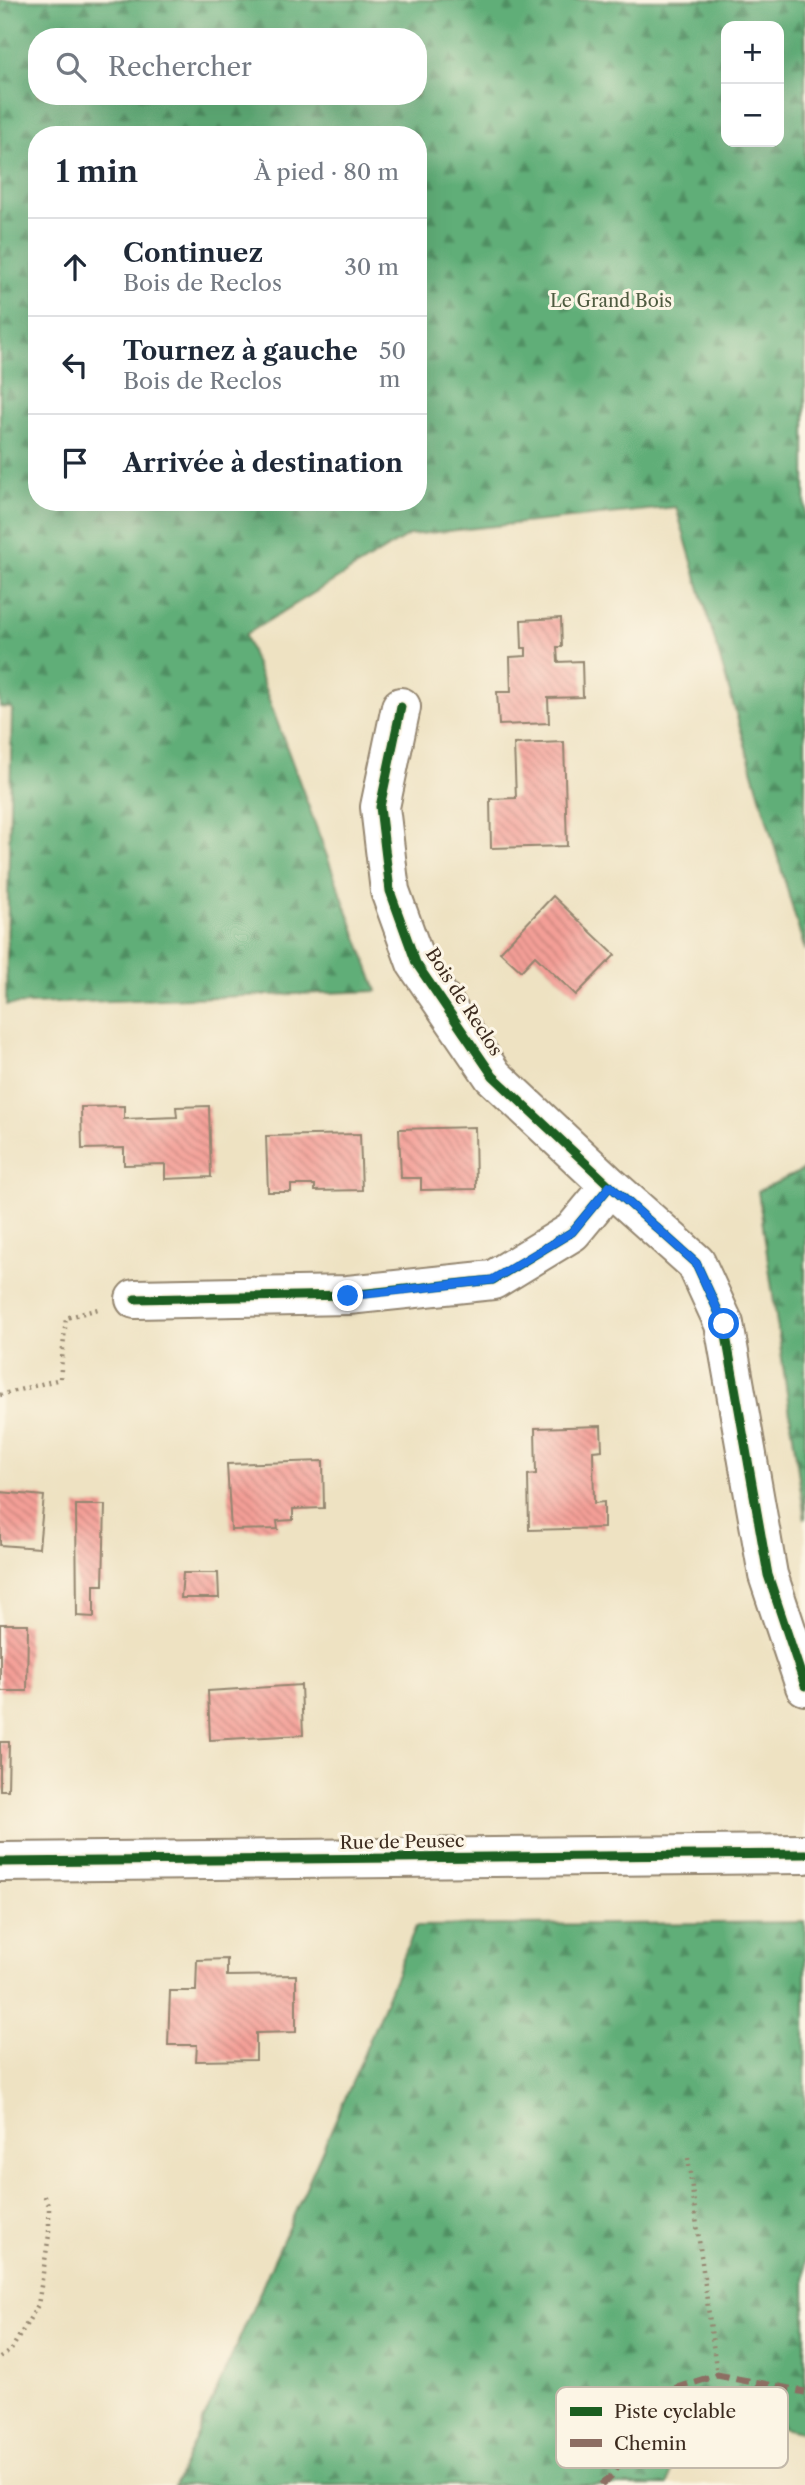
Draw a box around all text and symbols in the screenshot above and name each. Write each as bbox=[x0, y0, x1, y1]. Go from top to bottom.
map controls bbox=[721, 21, 784, 147]
button: + bbox=[721, 21, 784, 84]
search box bbox=[28, 28, 427, 105]
icon: search bbox=[52, 48, 90, 86]
text: Rechercher bbox=[108, 51, 252, 83]
button: − bbox=[721, 84, 784, 147]
text: 1 min bbox=[56, 153, 138, 190]
text: À pied · 80 m bbox=[254, 158, 399, 186]
text: Continuez bbox=[123, 237, 263, 269]
icon: ahead bbox=[56, 248, 94, 286]
text: 30 m bbox=[344, 253, 399, 281]
text: Bois de Reclos bbox=[123, 269, 282, 297]
park label: Le Grand Bois bbox=[550, 290, 672, 312]
text: Tournez à gauche bbox=[123, 335, 358, 367]
text: 50 m bbox=[379, 337, 406, 393]
icon: left bbox=[56, 346, 94, 384]
text: Bois de Reclos bbox=[123, 367, 282, 395]
icon: arrive bbox=[56, 444, 94, 482]
text: Arrivée à destination bbox=[123, 447, 403, 479]
street label: Bois de Reclos bbox=[421, 944, 507, 1060]
route end bbox=[332, 1280, 363, 1311]
route start bbox=[708, 1308, 739, 1339]
street label: Rue de Peusec bbox=[339, 1830, 465, 1854]
legend bbox=[556, 2387, 788, 2468]
text: Piste cyclable bbox=[614, 2400, 736, 2423]
text: Chemin bbox=[614, 2432, 687, 2455]

